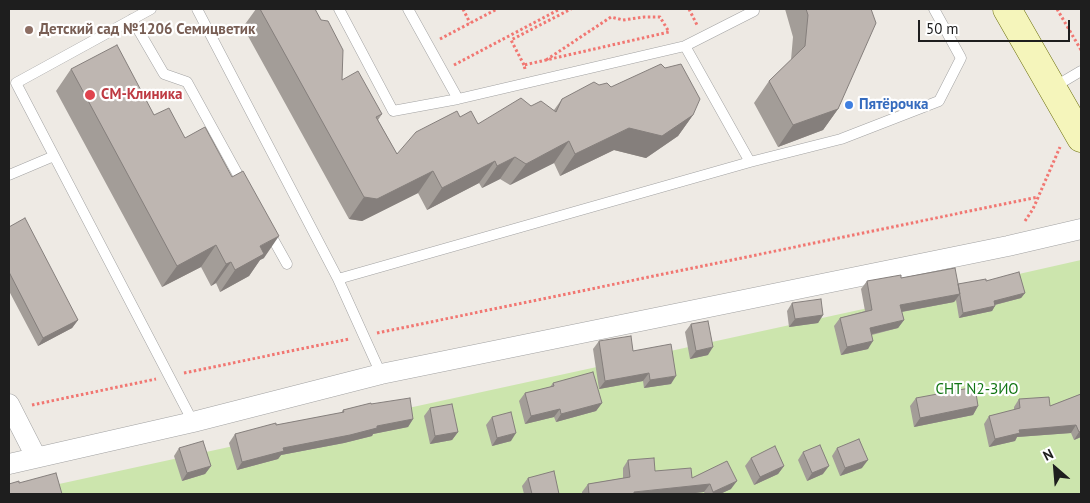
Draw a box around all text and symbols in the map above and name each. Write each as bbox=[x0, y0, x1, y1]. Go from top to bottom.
scale bar bbox=[920, 10, 1072, 42]
text: 50 m bbox=[926, 19, 959, 38]
place label: Детский сад №1206 Семицветик bbox=[39, 21, 255, 39]
marker: Детский сад №1206 Семицветик bbox=[23, 24, 35, 36]
place label: СМ-Клиника bbox=[101, 86, 182, 104]
marker: СМ-Клиника bbox=[83, 88, 97, 102]
place label: Пятёрочка bbox=[859, 96, 928, 114]
marker: Пятёрочка bbox=[843, 99, 855, 111]
park label: СНТ N2-ЗИО bbox=[935, 381, 1019, 399]
north arrow bbox=[1030, 443, 1080, 493]
text: N bbox=[1040, 445, 1056, 465]

